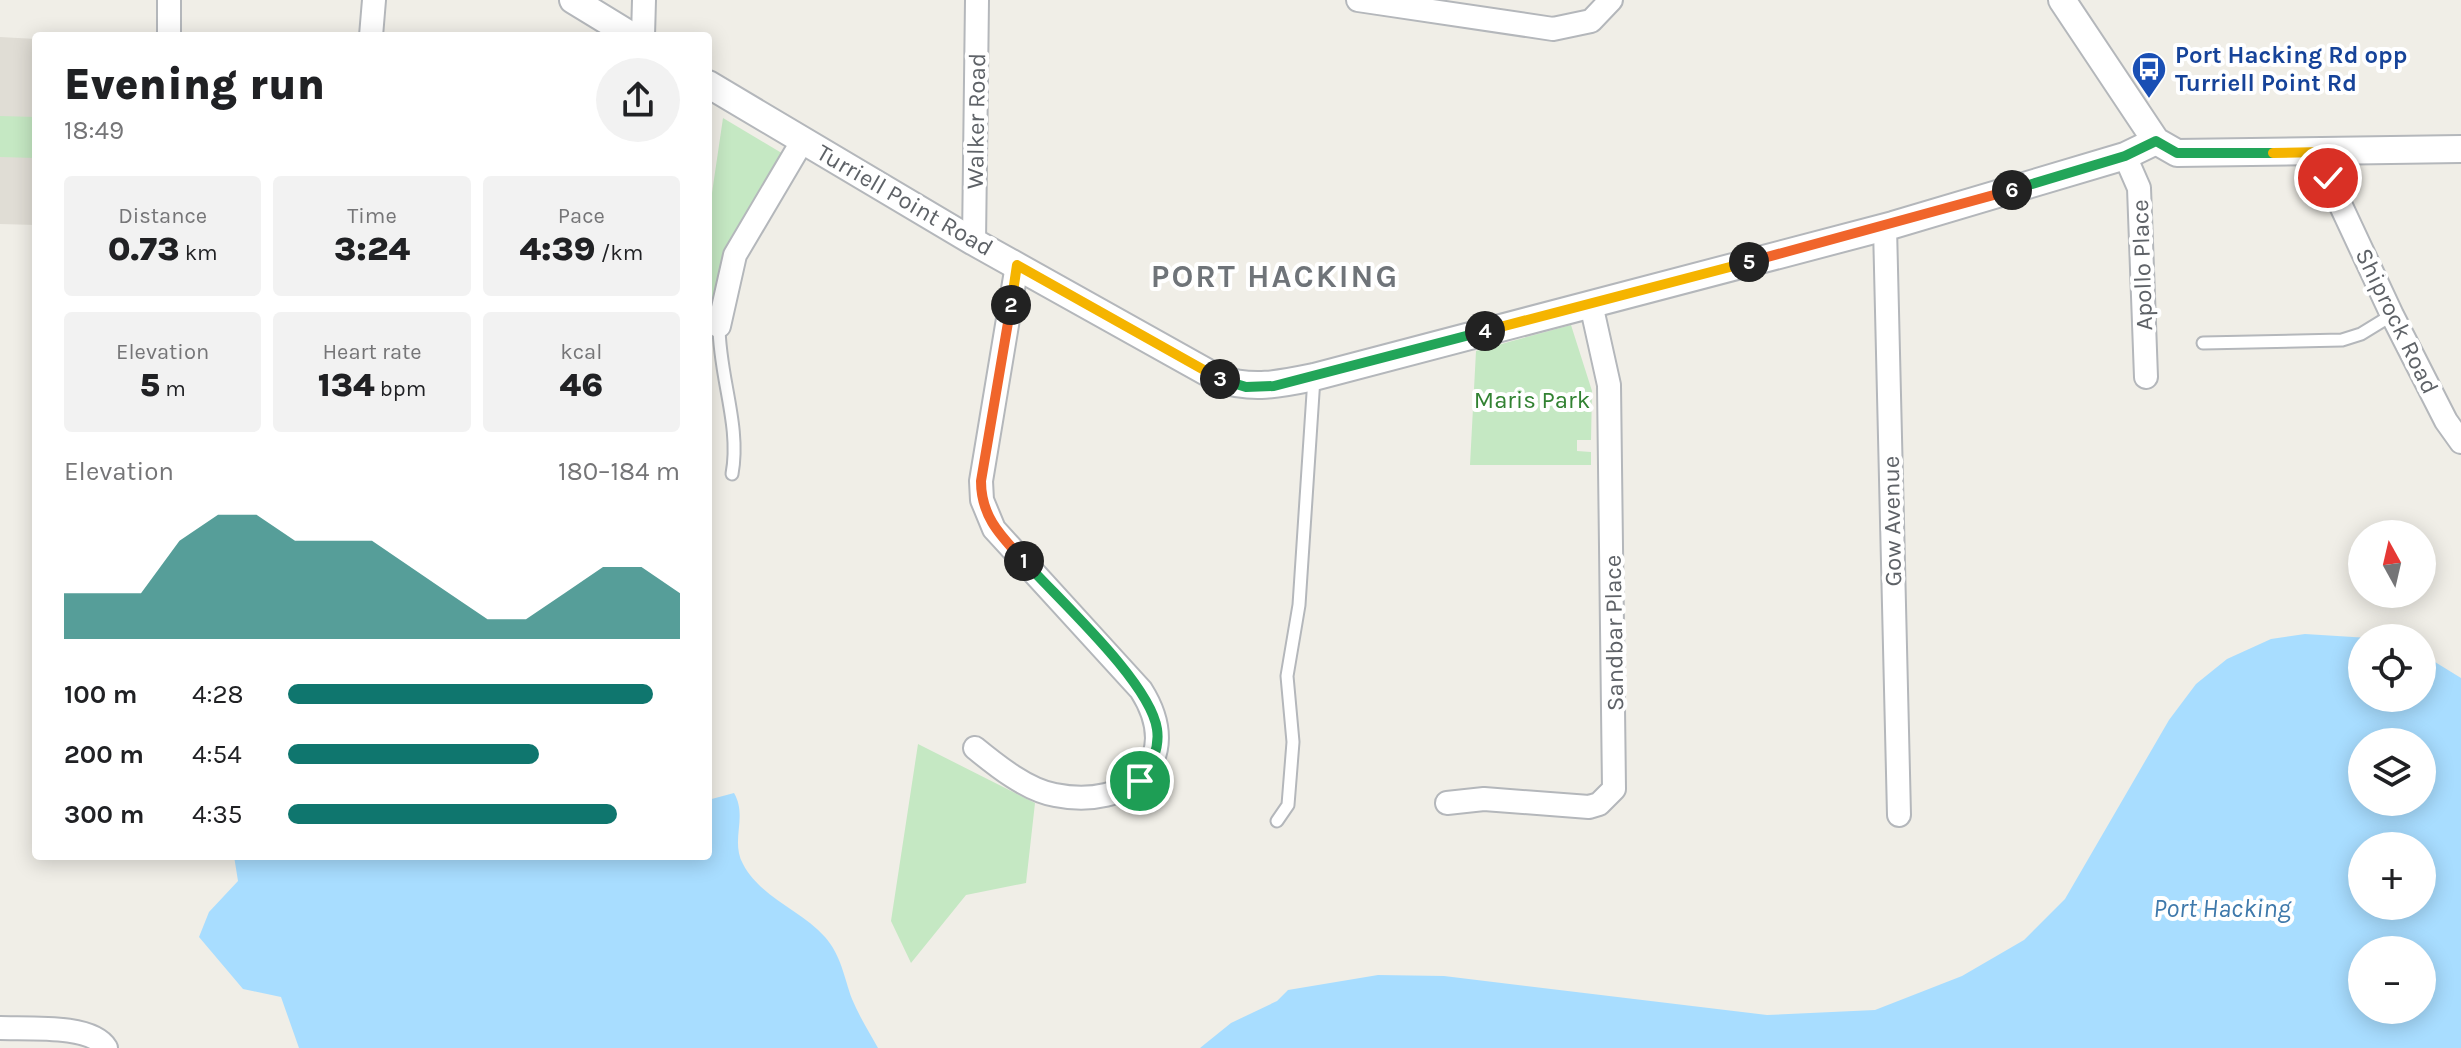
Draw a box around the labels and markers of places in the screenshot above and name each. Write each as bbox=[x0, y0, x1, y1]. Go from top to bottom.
place label: Port Hacking Rd opp Turriell Point Rd bbox=[2175, 41, 2407, 97]
bus stop icon: Port Hacking Rd opp Turriell Point Rd bbox=[2130, 50, 2168, 100]
pin bbox=[2294, 144, 2362, 212]
pin: 6 bbox=[1992, 170, 2032, 210]
pin: 5 bbox=[1729, 242, 1769, 282]
pin: 2 bbox=[991, 285, 1031, 325]
pin: 4 bbox=[1465, 311, 1505, 351]
pin: 3 bbox=[1200, 359, 1240, 399]
pin: 1 bbox=[1004, 541, 1044, 581]
pin bbox=[1106, 747, 1174, 815]

